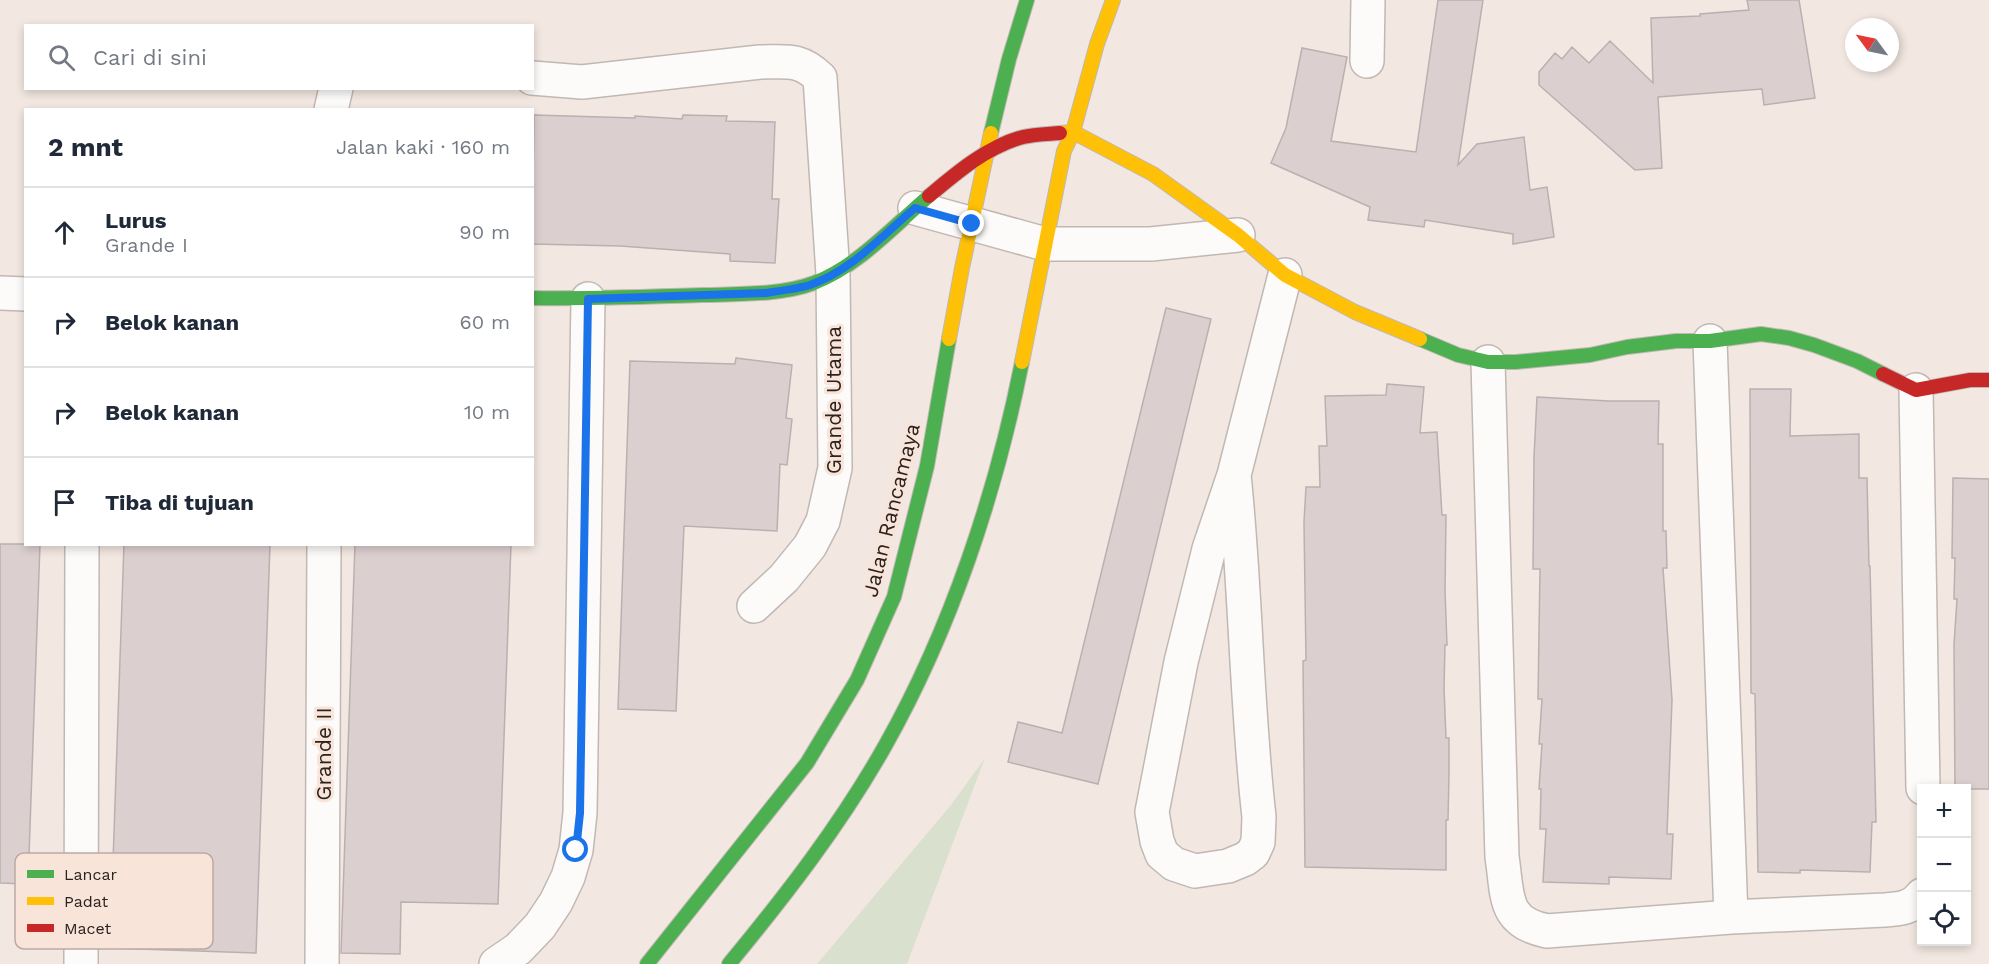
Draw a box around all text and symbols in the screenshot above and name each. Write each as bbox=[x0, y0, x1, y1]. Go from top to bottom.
north arrow bbox=[1845, 18, 1899, 72]
search box bbox=[24, 24, 534, 90]
icon: search bbox=[45, 41, 78, 74]
text: Cari di sini bbox=[93, 45, 207, 70]
text: 2 mnt bbox=[48, 132, 123, 162]
text: Jalan kaki · 160 m bbox=[336, 135, 510, 159]
text: Lurus bbox=[105, 208, 167, 233]
route end bbox=[958, 210, 984, 236]
icon: ahead bbox=[48, 216, 81, 249]
text: 90 m bbox=[459, 220, 510, 244]
text: Grande I bbox=[105, 233, 188, 257]
icon: right bbox=[48, 306, 81, 339]
text: Belok kanan bbox=[105, 310, 239, 335]
text: 60 m bbox=[460, 310, 510, 334]
street label: Grande Utama bbox=[821, 326, 846, 474]
icon: right bbox=[48, 396, 81, 429]
text: Belok kanan bbox=[105, 400, 239, 425]
text: 10 m bbox=[464, 400, 510, 424]
street label: Jalan Rancamaya bbox=[857, 420, 925, 599]
icon: arrive bbox=[48, 486, 81, 519]
text: Tiba di tujuan bbox=[105, 490, 254, 515]
street label: Grande II bbox=[311, 707, 336, 801]
map controls bbox=[1917, 784, 1971, 946]
button: + bbox=[1917, 784, 1971, 838]
route start bbox=[562, 836, 588, 862]
button: − bbox=[1917, 838, 1971, 892]
legend bbox=[15, 853, 213, 949]
text: Lancar bbox=[64, 865, 118, 884]
text: Padat bbox=[64, 892, 109, 911]
button: locate bbox=[1917, 892, 1971, 946]
text: Macet bbox=[64, 919, 112, 938]

